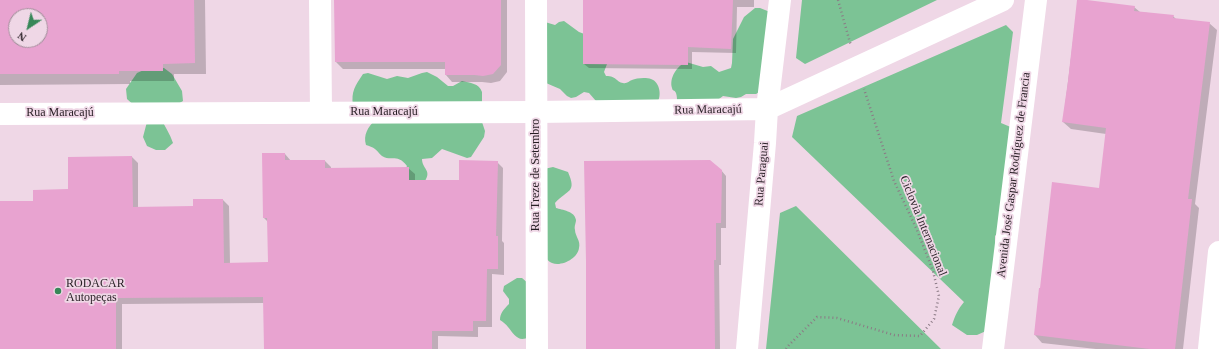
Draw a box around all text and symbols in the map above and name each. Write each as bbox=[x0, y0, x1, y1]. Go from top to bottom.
north arrow bbox=[8, 8, 48, 48]
text: N bbox=[15, 30, 28, 44]
street label: Avenida José Gaspar Rodríguez de Francia bbox=[994, 72, 1034, 278]
street label: Rua Maracajú bbox=[674, 102, 742, 118]
street label: Rua Maracajú bbox=[350, 105, 418, 119]
street label: Rua Maracajú bbox=[26, 106, 94, 120]
street label: Rua Treze de Setembro bbox=[529, 119, 543, 231]
street label: Rua Paraguai bbox=[752, 141, 772, 207]
street label: Ciclovia Internacional bbox=[896, 174, 950, 278]
place label: RODACAR Autopeças bbox=[66, 277, 125, 305]
marker: RODACAR Autopeças bbox=[53, 286, 63, 296]

